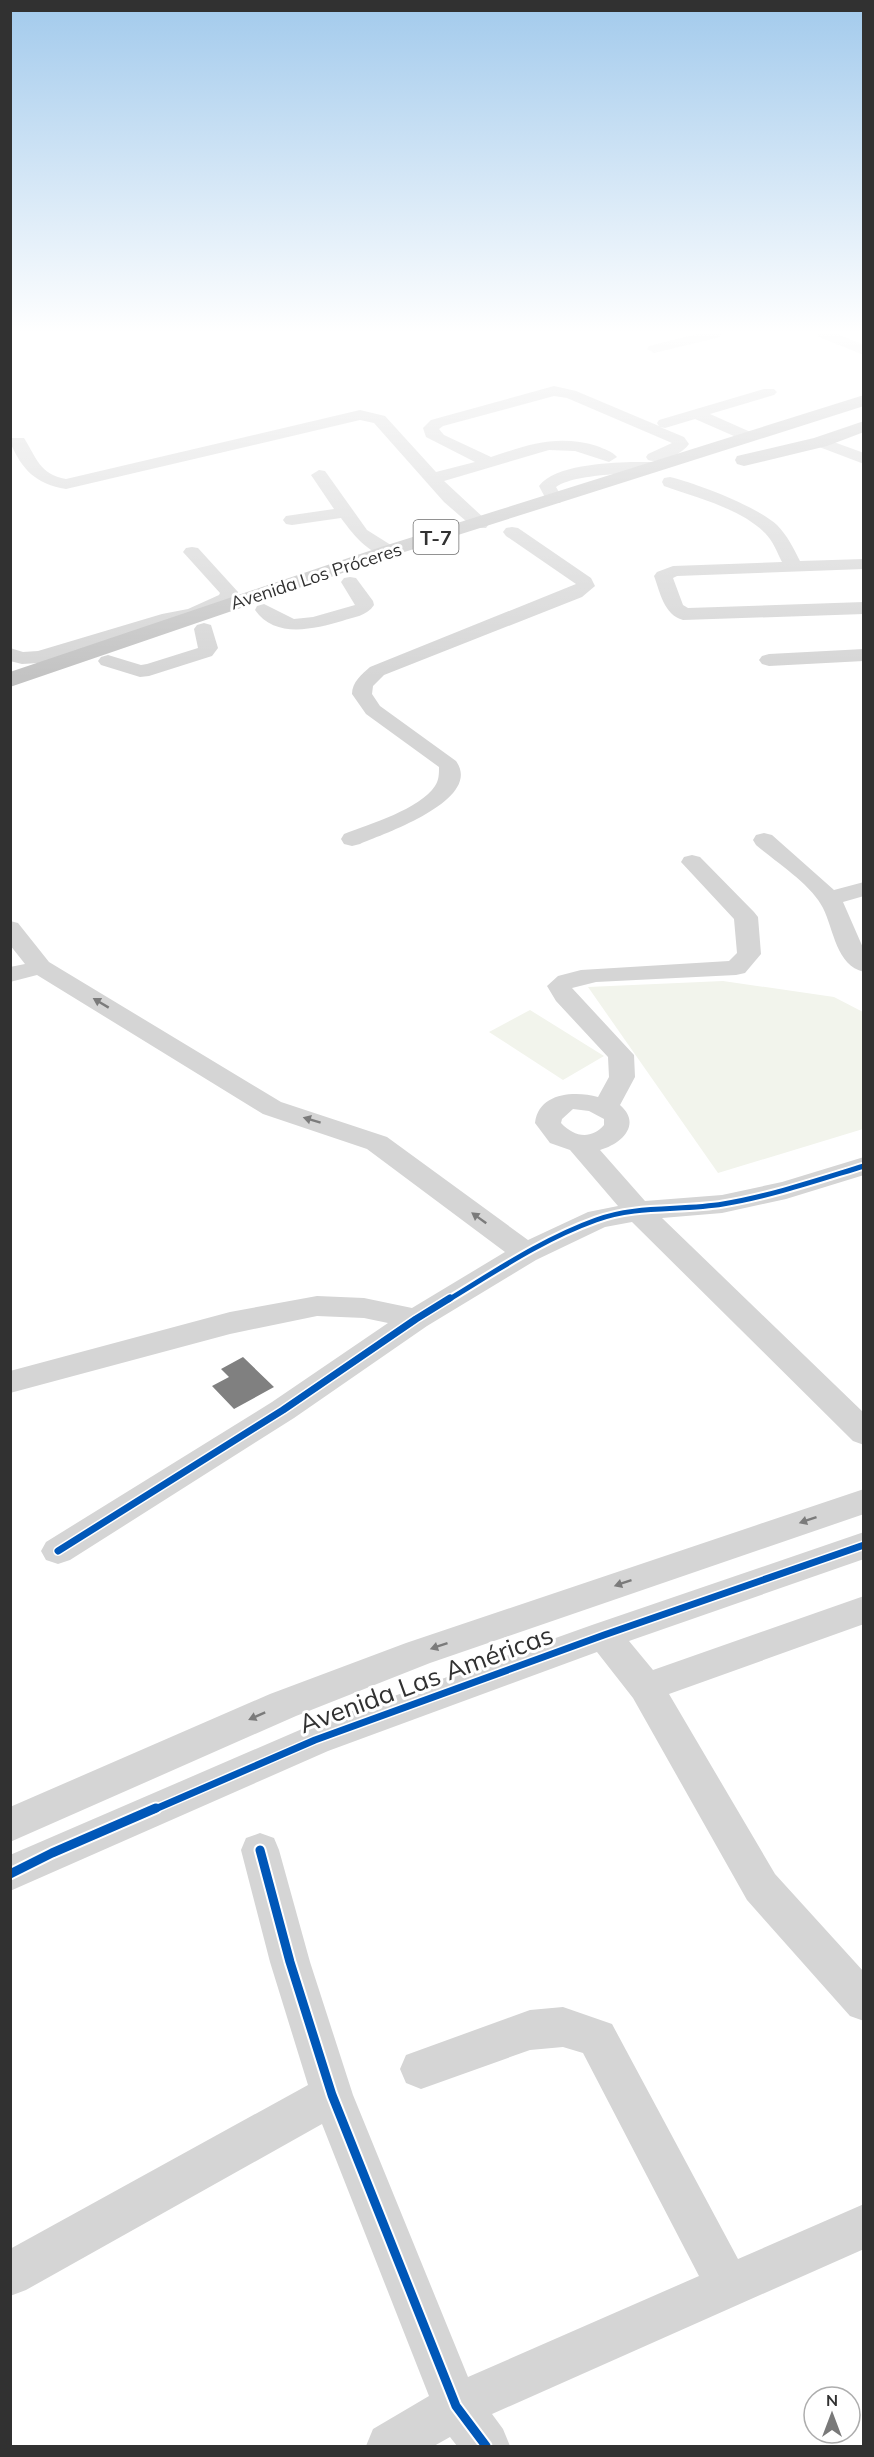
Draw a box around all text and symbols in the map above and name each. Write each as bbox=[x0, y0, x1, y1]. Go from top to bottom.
road number: T-7 bbox=[414, 520, 458, 554]
street label: Avenida Los Próceres bbox=[228, 537, 405, 615]
one-way arrow bbox=[93, 998, 109, 1009]
one-way arrow bbox=[303, 1115, 321, 1124]
one-way arrow bbox=[471, 1212, 487, 1224]
one-way arrow bbox=[799, 1516, 817, 1526]
one-way arrow bbox=[614, 1578, 632, 1588]
street label: Avenida Las Américas bbox=[294, 1618, 558, 1740]
one-way arrow bbox=[430, 1641, 448, 1651]
one-way arrow bbox=[248, 1711, 266, 1721]
north arrow bbox=[802, 2385, 862, 2445]
text: N bbox=[826, 2390, 838, 2410]

